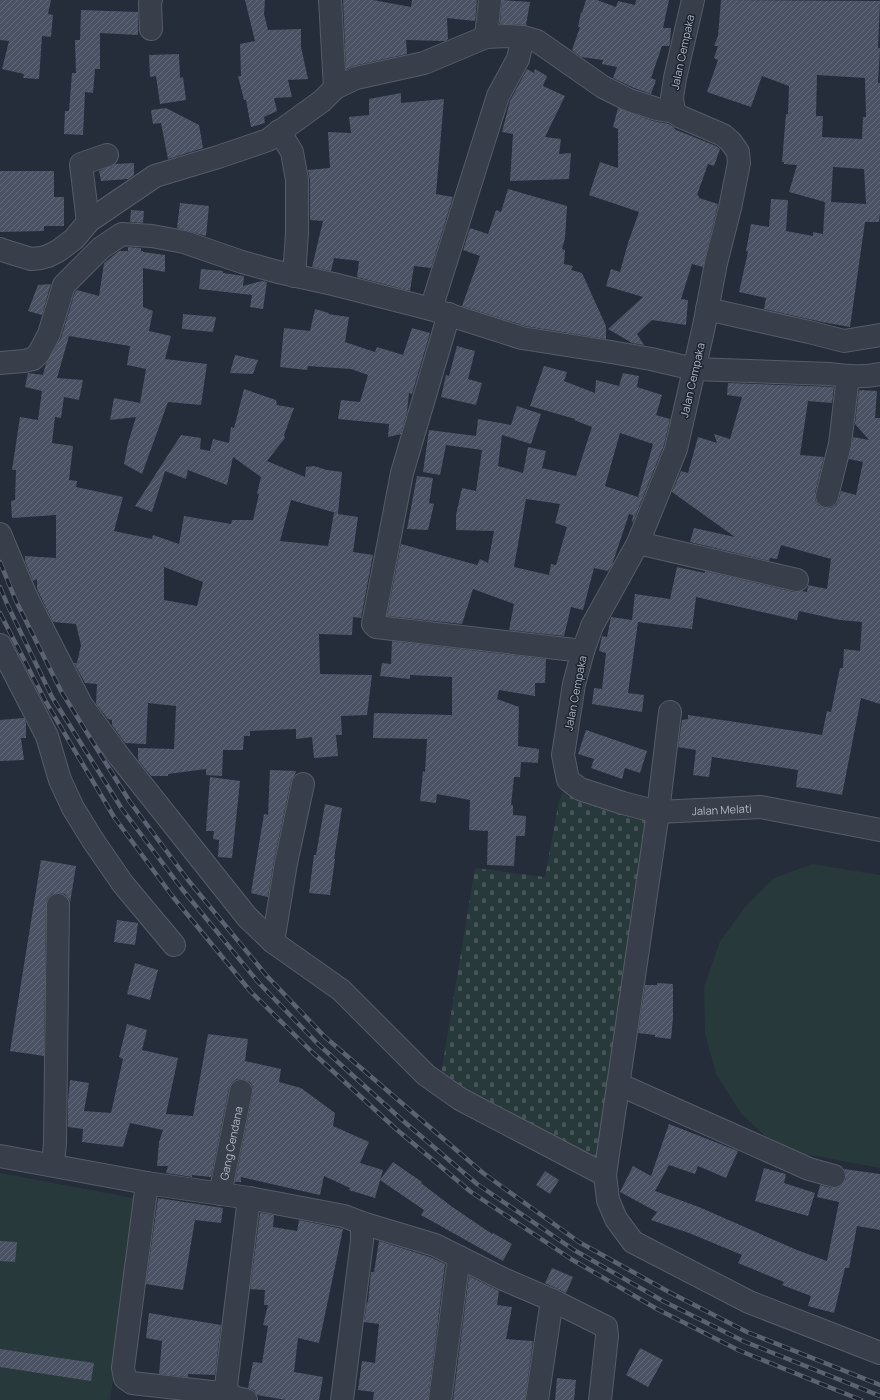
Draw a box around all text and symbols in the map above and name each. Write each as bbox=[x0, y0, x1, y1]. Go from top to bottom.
street label: Jalan Cempaka bbox=[667, 13, 697, 91]
street label: Jalan Cempaka bbox=[676, 341, 708, 419]
street label: Jalan Cempaka bbox=[560, 654, 590, 732]
street label: Jalan Melati bbox=[691, 800, 752, 818]
street label: Gang Cendana bbox=[216, 1105, 245, 1181]

